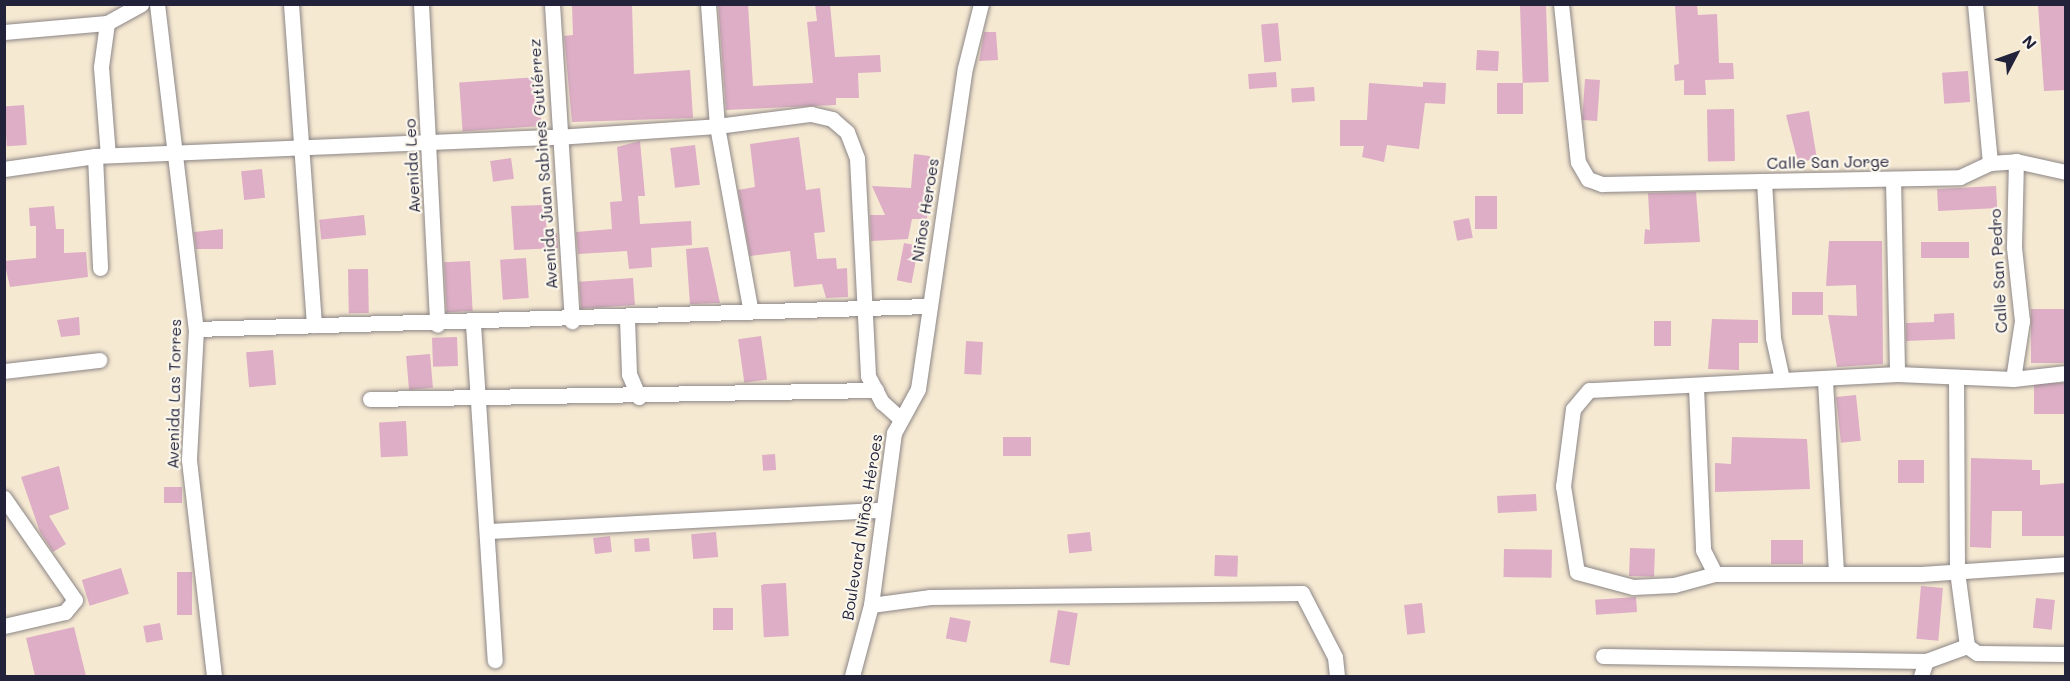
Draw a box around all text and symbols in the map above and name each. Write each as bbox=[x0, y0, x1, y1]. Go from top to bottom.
north arrow bbox=[1986, 24, 2046, 84]
text: N bbox=[2018, 30, 2042, 53]
street label: Avenida Juan Sabines Gutiérrez bbox=[525, 38, 561, 290]
street label: Avenida Leo bbox=[400, 118, 424, 214]
street label: Calle San Jorge bbox=[1766, 151, 1890, 173]
street label: Niños Heroes bbox=[907, 157, 943, 263]
street label: Calle San Pedro bbox=[1985, 208, 2011, 334]
street label: Avenida Las Torres bbox=[163, 319, 185, 469]
street label: Boulevard Niños Héroes bbox=[838, 433, 886, 621]

